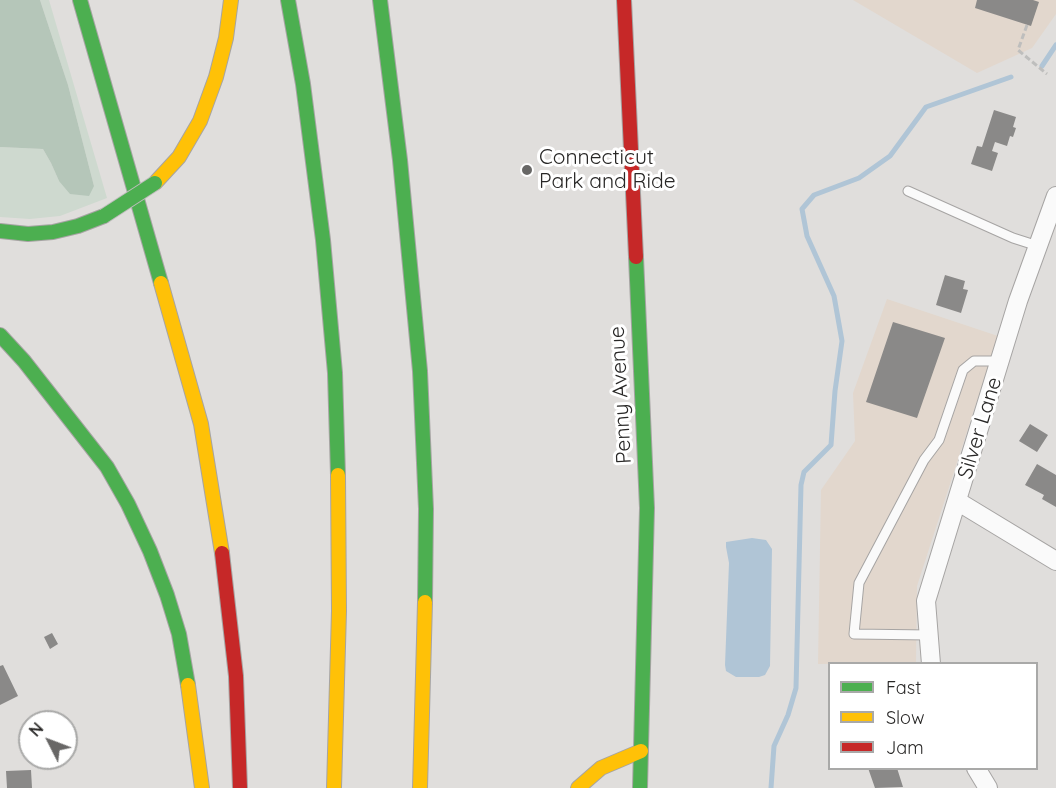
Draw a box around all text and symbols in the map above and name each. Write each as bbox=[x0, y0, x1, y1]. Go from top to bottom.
place label: Connecticut Park and Ride bbox=[539, 145, 676, 195]
marker: Connecticut Park and Ride bbox=[520, 163, 534, 177]
street label: Penny Avenue bbox=[605, 326, 637, 464]
street label: Silver Lane bbox=[953, 374, 1007, 482]
legend bbox=[828, 662, 1038, 770]
text: Fast bbox=[886, 676, 921, 699]
text: Slow bbox=[886, 706, 924, 729]
north arrow bbox=[18, 710, 78, 770]
text: N bbox=[25, 718, 47, 740]
text: Jam bbox=[886, 736, 924, 759]

